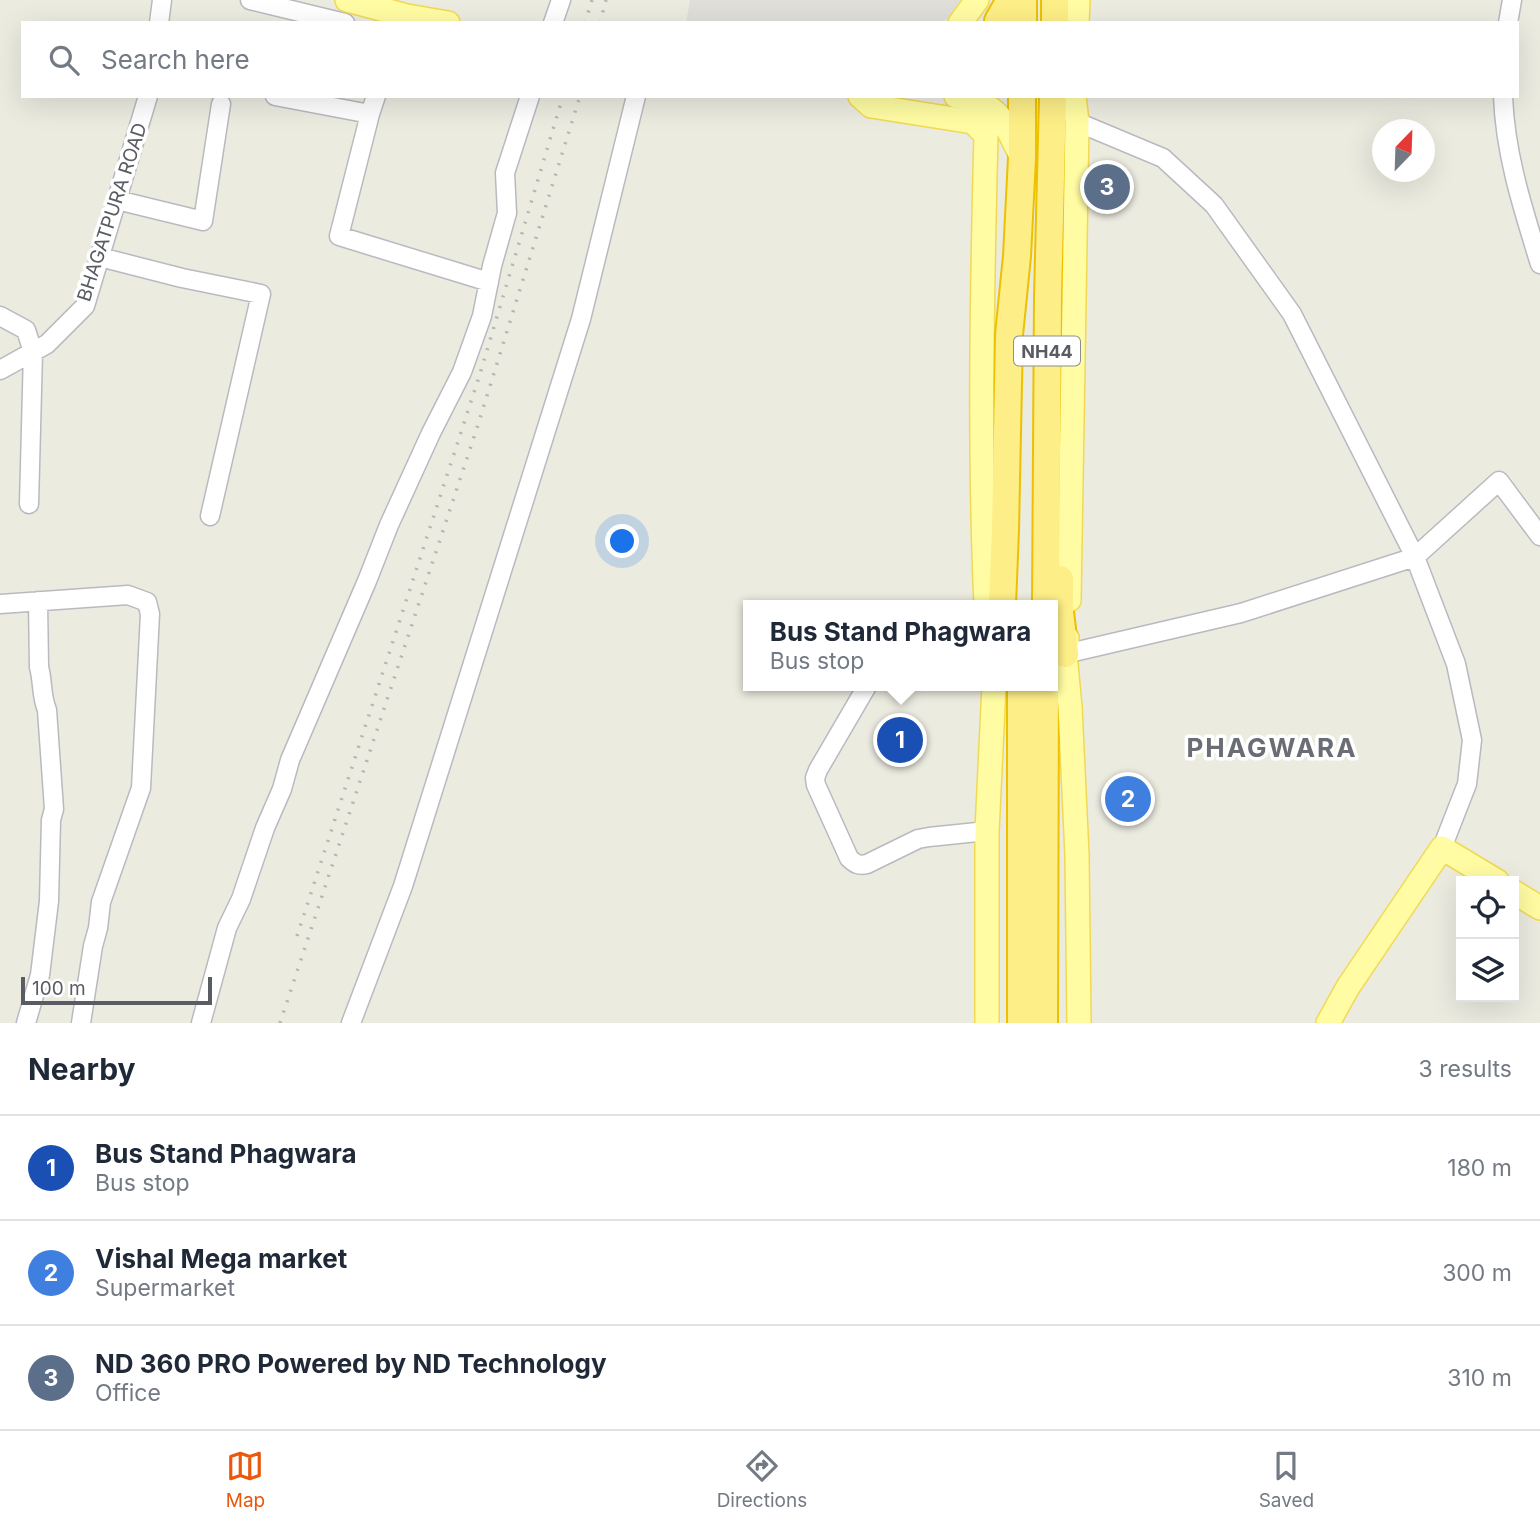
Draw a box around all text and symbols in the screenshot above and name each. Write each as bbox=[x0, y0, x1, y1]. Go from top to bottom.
search box bbox=[21, 21, 1519, 98]
icon: search bbox=[45, 41, 83, 79]
text: Search here bbox=[101, 44, 250, 75]
north arrow bbox=[1372, 119, 1435, 182]
street label: BHAGATPURA ROAD bbox=[72, 120, 152, 304]
pin: 3 bbox=[1084, 161, 1130, 213]
road number: NH44 bbox=[1014, 337, 1080, 366]
your location bbox=[605, 524, 639, 558]
popup bbox=[743, 600, 1058, 691]
text: Bus Stand Phagwara bbox=[770, 616, 1031, 647]
text: Bus stop bbox=[770, 647, 864, 675]
pin: 1 bbox=[877, 714, 923, 766]
district label: PHAGWARA bbox=[1186, 732, 1358, 763]
pin: 2 bbox=[1105, 773, 1151, 825]
map controls bbox=[1456, 876, 1519, 1002]
button: locate bbox=[1456, 876, 1519, 939]
button: layers bbox=[1456, 939, 1519, 1002]
scale bar bbox=[21, 974, 212, 1006]
text: 100 m bbox=[32, 977, 86, 1000]
text: Nearby bbox=[28, 1051, 136, 1087]
text: 3 results bbox=[1419, 1055, 1512, 1083]
text: Bus Stand Phagwara bbox=[95, 1138, 357, 1169]
text: 1 bbox=[46, 1154, 56, 1182]
text: 180 m bbox=[1447, 1154, 1512, 1182]
text: Bus stop bbox=[95, 1169, 190, 1197]
text: Vishal Mega market bbox=[95, 1243, 347, 1274]
text: 2 bbox=[44, 1259, 58, 1287]
text: 300 m bbox=[1442, 1259, 1512, 1287]
text: Supermarket bbox=[95, 1274, 235, 1302]
text: ND 360 PRO Powered by ND Technology bbox=[95, 1348, 607, 1379]
text: 3 bbox=[44, 1364, 58, 1392]
text: 310 m bbox=[1447, 1364, 1512, 1392]
text: Office bbox=[95, 1379, 161, 1407]
tab: Map bbox=[226, 1447, 265, 1512]
tab: Directions bbox=[717, 1447, 807, 1512]
tab: Saved bbox=[1259, 1447, 1314, 1512]

